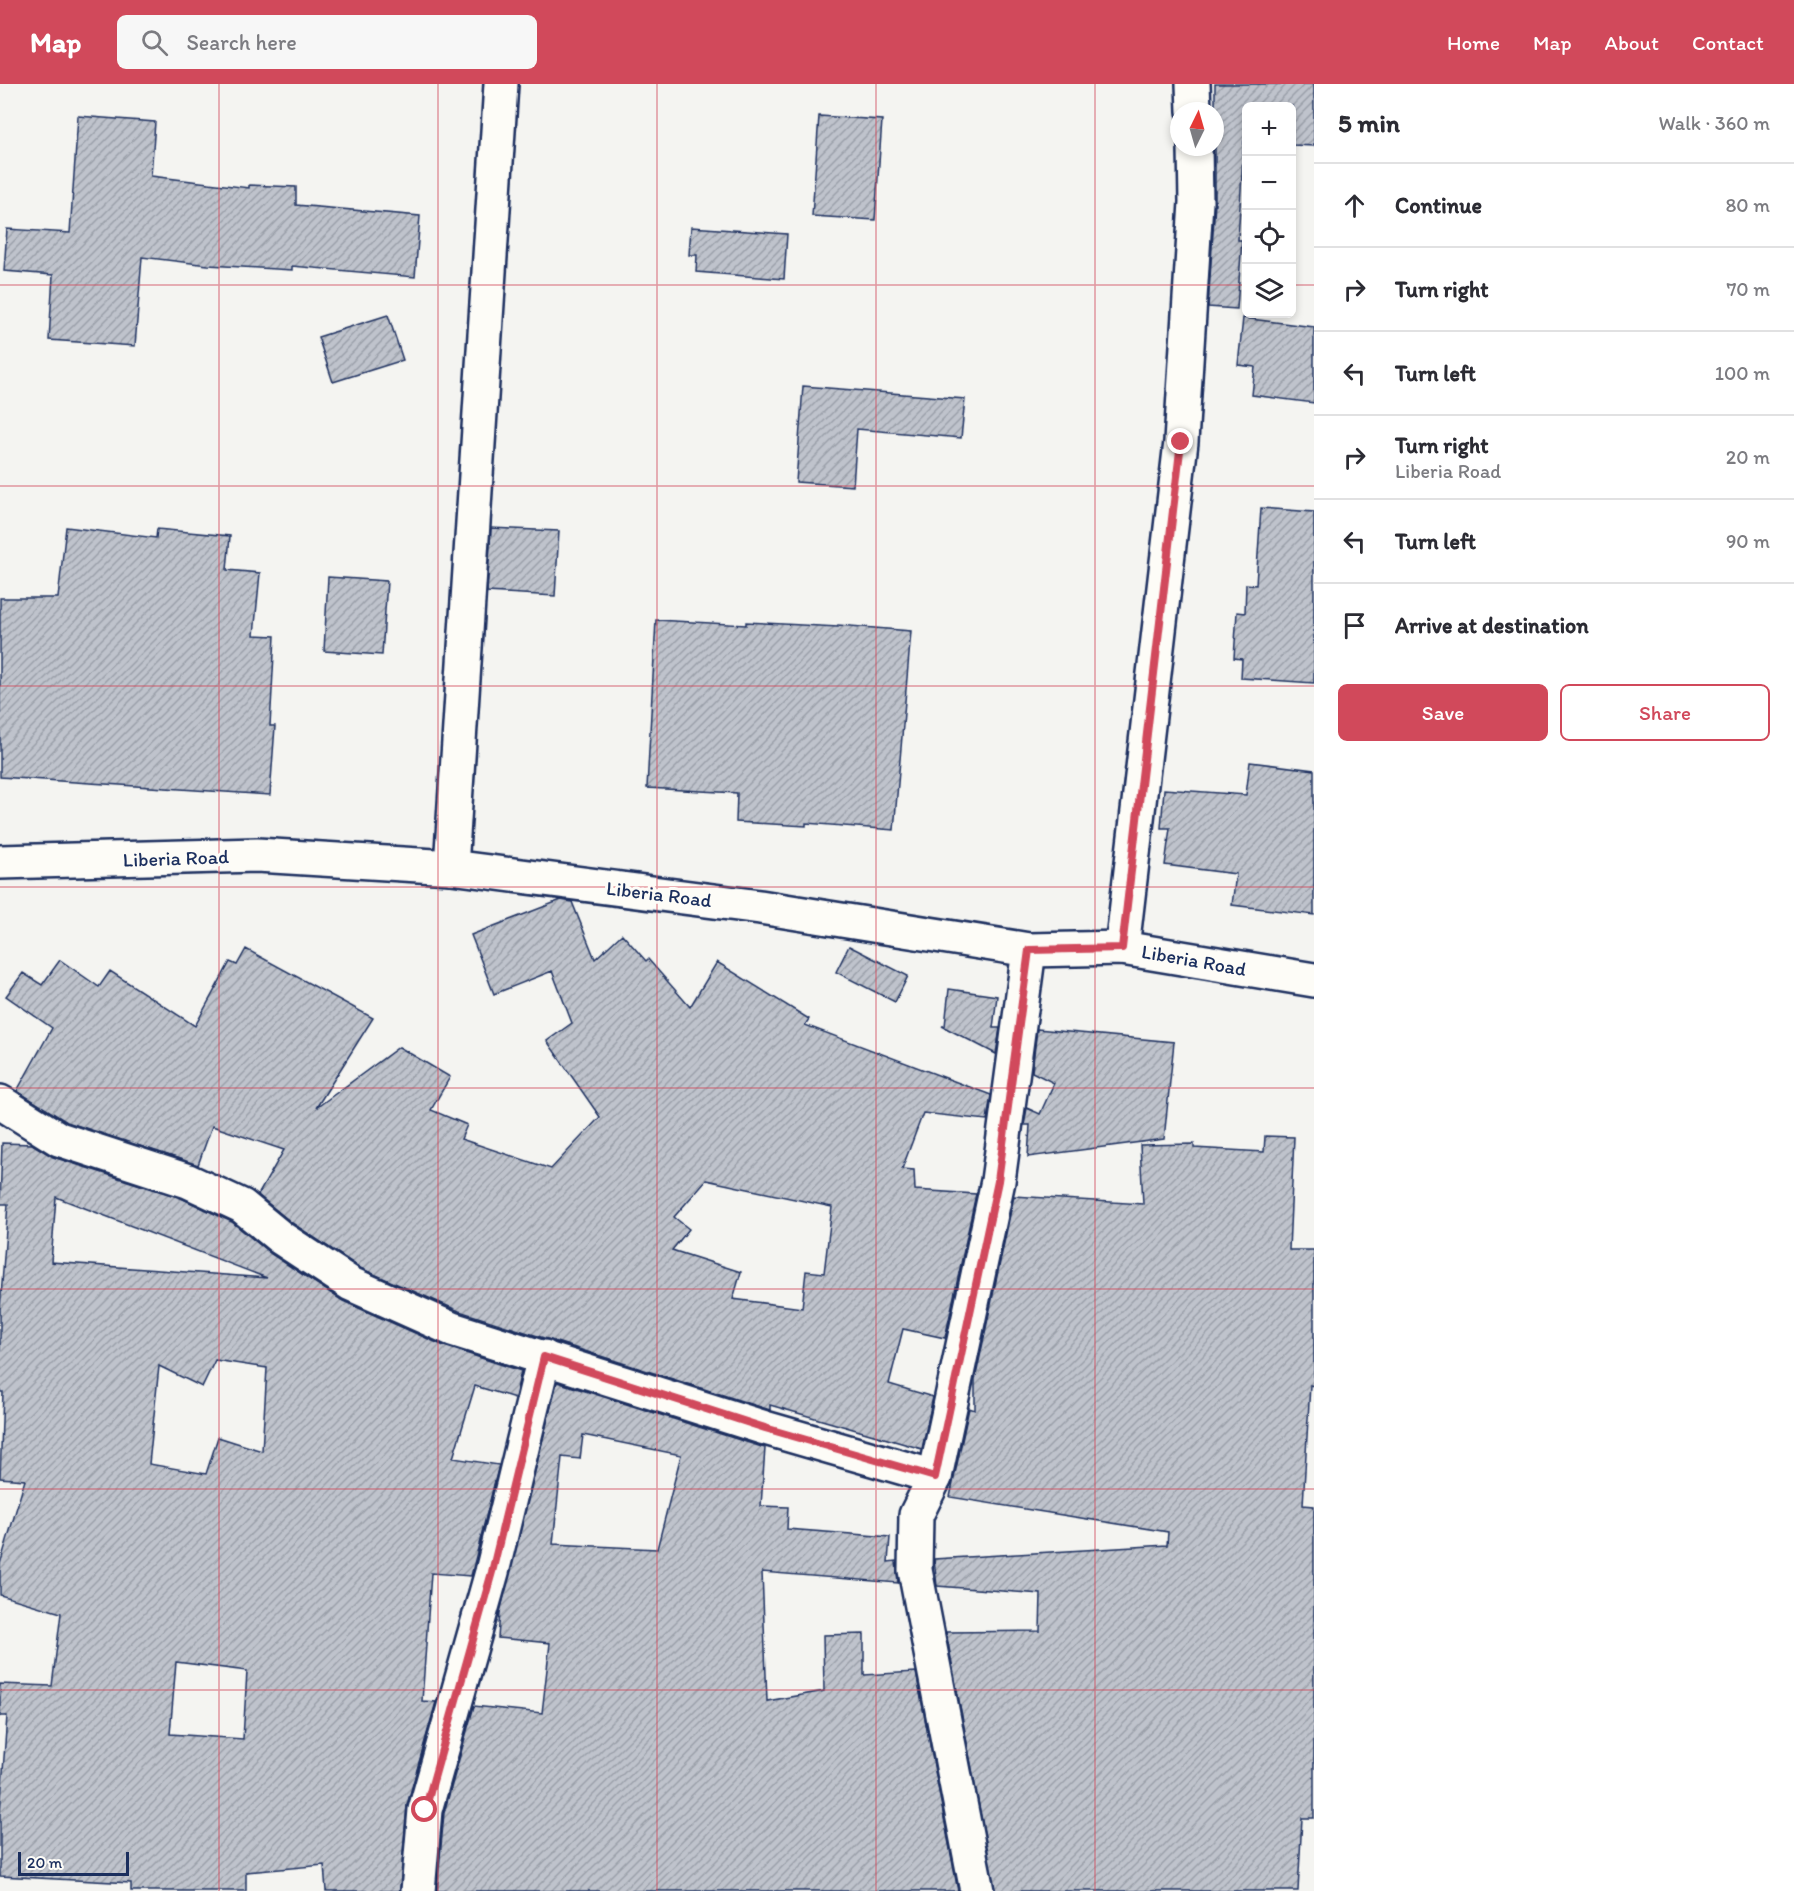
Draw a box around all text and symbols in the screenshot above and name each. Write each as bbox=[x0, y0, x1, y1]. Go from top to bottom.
search box bbox=[117, 15, 537, 69]
text: Map bbox=[30, 25, 81, 59]
icon: search bbox=[138, 26, 171, 59]
text: Search here bbox=[186, 29, 297, 56]
text: Home bbox=[1447, 30, 1500, 55]
text: Map bbox=[1533, 30, 1572, 55]
text: About bbox=[1605, 30, 1659, 55]
text: Contact bbox=[1692, 30, 1764, 55]
north arrow bbox=[1170, 102, 1224, 156]
map controls bbox=[1242, 102, 1296, 318]
button: + bbox=[1242, 102, 1296, 156]
text: 5 min bbox=[1338, 107, 1400, 139]
text: Walk · 360 m bbox=[1658, 111, 1770, 135]
button: − bbox=[1242, 156, 1296, 210]
icon: ahead bbox=[1338, 189, 1371, 222]
text: Continue bbox=[1395, 192, 1482, 219]
text: 80 m bbox=[1725, 193, 1770, 217]
button: locate bbox=[1242, 210, 1296, 264]
button: layers bbox=[1242, 264, 1296, 318]
icon: right bbox=[1338, 273, 1371, 306]
text: Turn right bbox=[1395, 276, 1489, 303]
text: 70 m bbox=[1726, 277, 1770, 301]
icon: left bbox=[1338, 357, 1371, 390]
text: Turn left bbox=[1395, 360, 1476, 387]
text: 100 m bbox=[1715, 361, 1770, 385]
route end bbox=[1167, 428, 1193, 454]
text: Turn right bbox=[1395, 432, 1489, 459]
icon: right bbox=[1338, 441, 1371, 474]
text: 20 m bbox=[1726, 445, 1770, 469]
text: Liberia Road bbox=[1395, 459, 1501, 483]
icon: left bbox=[1338, 525, 1371, 558]
text: Turn left bbox=[1395, 528, 1476, 555]
text: 90 m bbox=[1726, 529, 1770, 553]
icon: arrive bbox=[1338, 609, 1371, 642]
text: Arrive at destination bbox=[1395, 612, 1589, 639]
button: Save bbox=[1338, 684, 1548, 741]
button: Share bbox=[1560, 684, 1770, 741]
street label: Liberia Road bbox=[122, 844, 230, 872]
street label: Liberia Road bbox=[605, 876, 713, 912]
street label: Liberia Road bbox=[1140, 939, 1248, 981]
route start bbox=[411, 1796, 437, 1822]
scale bar bbox=[18, 1849, 129, 1876]
text: 20 m bbox=[27, 1853, 62, 1872]

